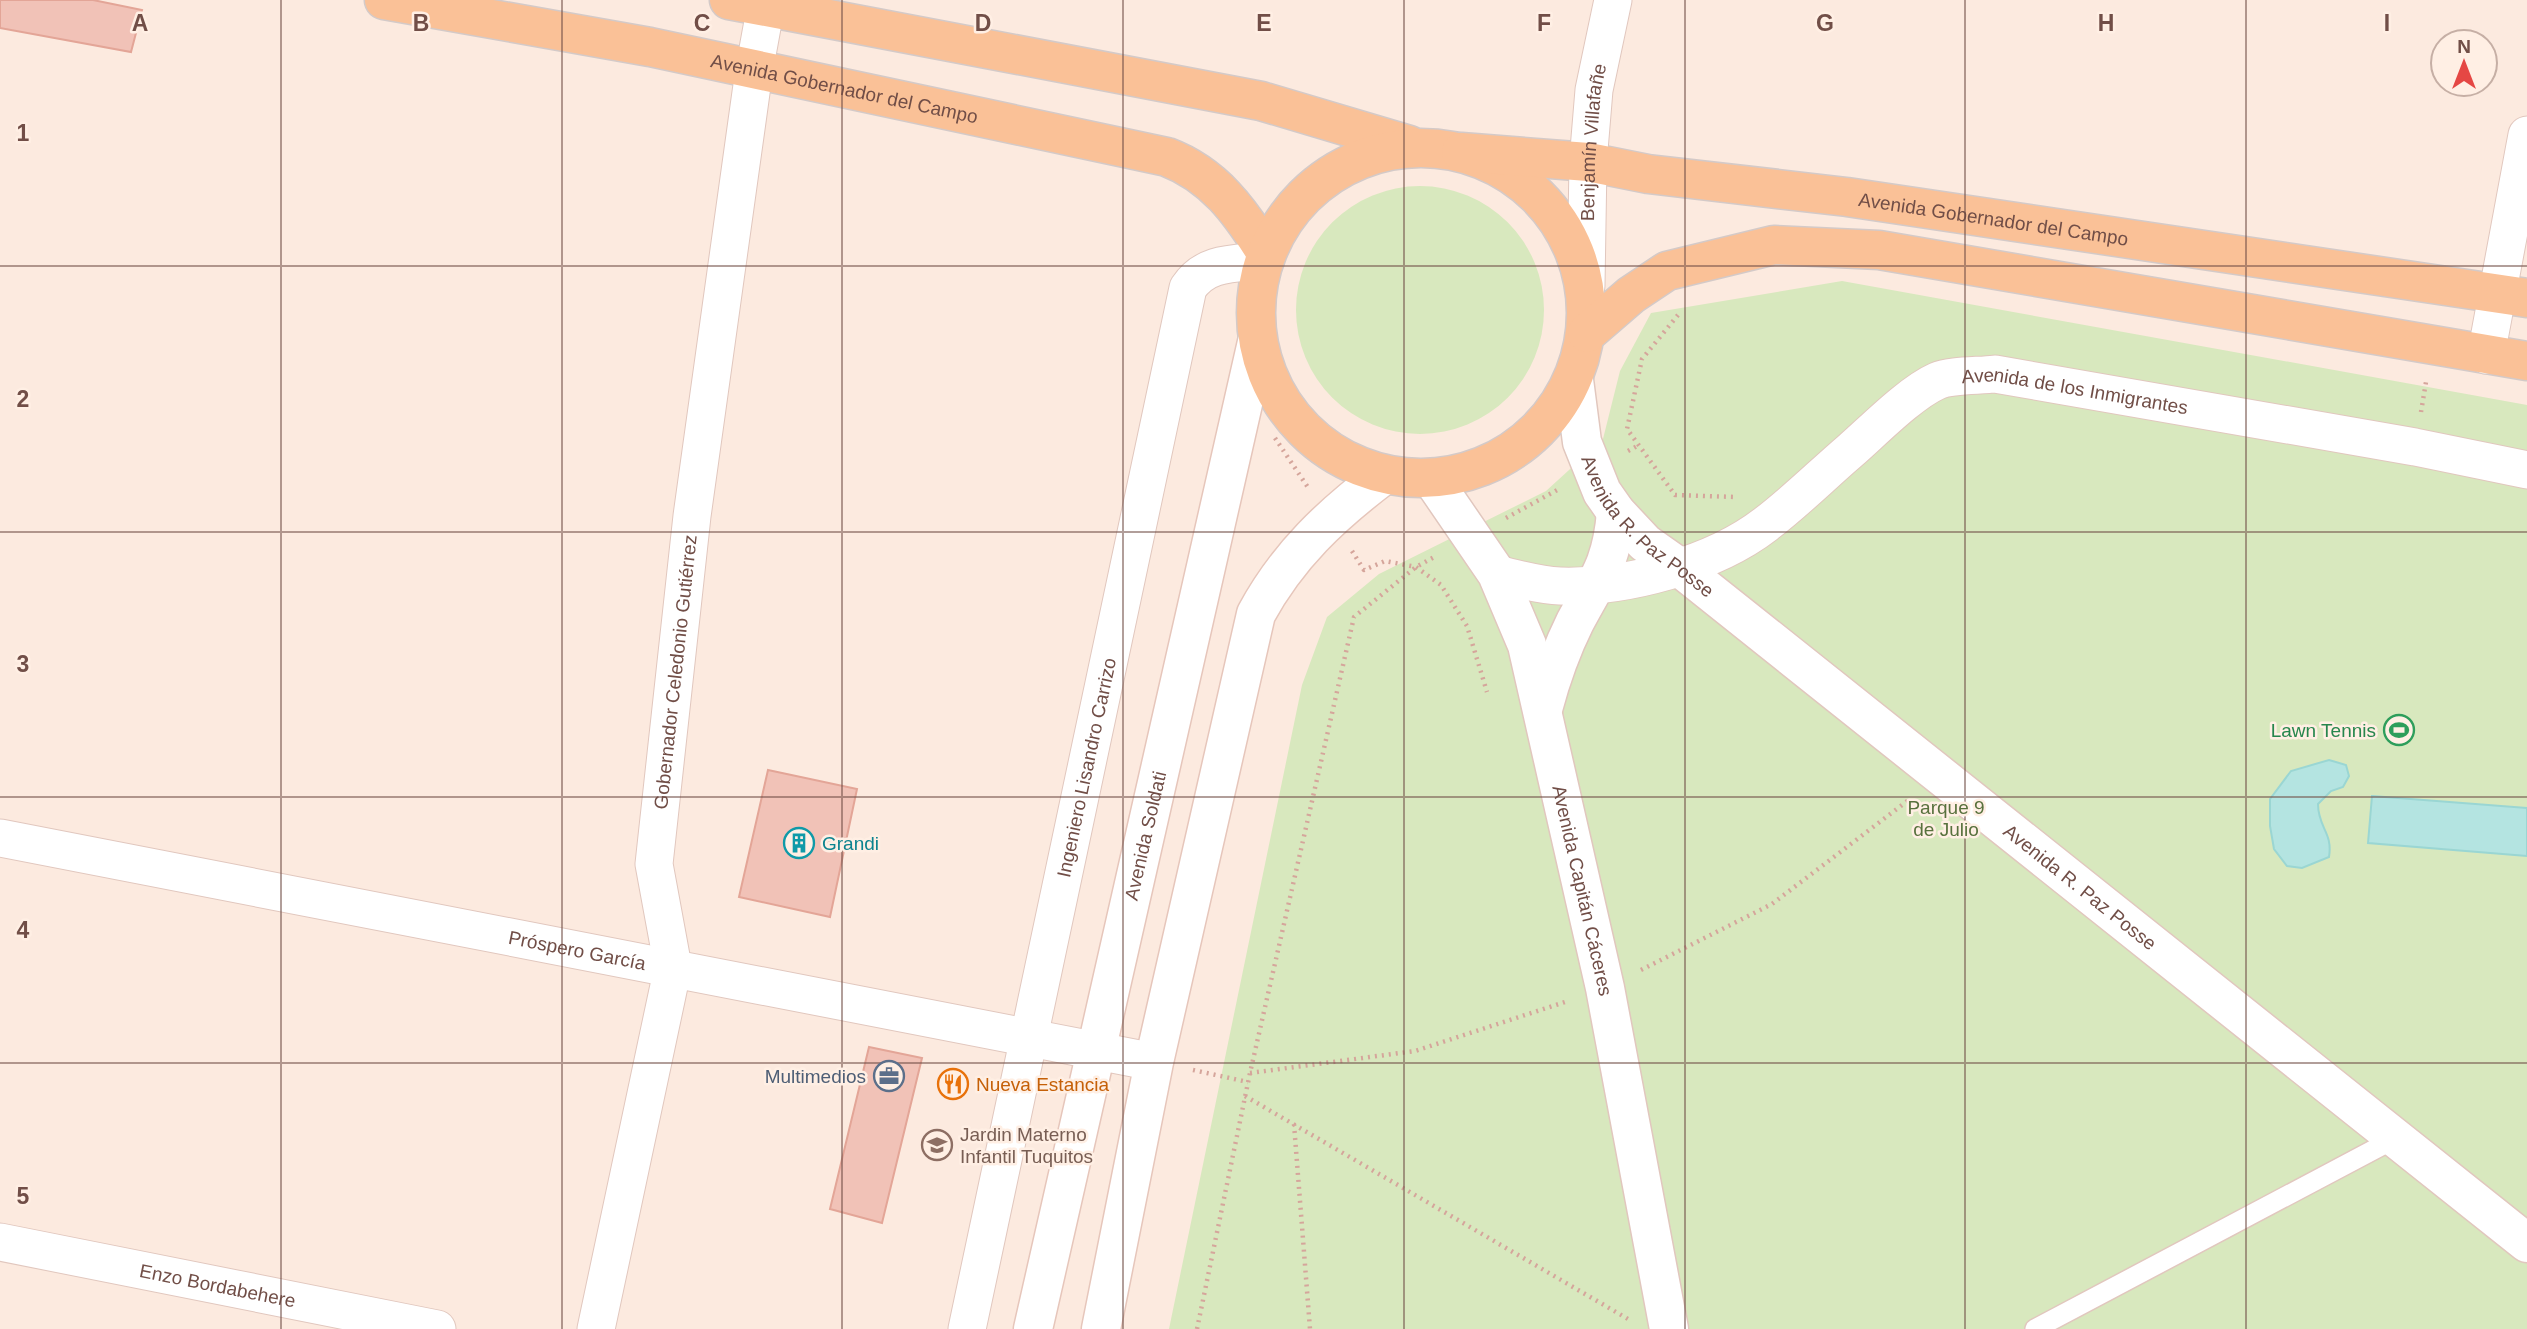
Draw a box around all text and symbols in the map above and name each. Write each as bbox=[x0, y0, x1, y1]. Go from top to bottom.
text: A bbox=[132, 10, 148, 36]
text: B bbox=[413, 10, 429, 36]
text: C bbox=[694, 10, 710, 36]
text: D bbox=[975, 10, 991, 36]
text: E bbox=[1256, 10, 1272, 36]
text: F bbox=[1537, 10, 1551, 36]
text: G bbox=[1816, 10, 1834, 36]
text: H bbox=[2098, 10, 2114, 36]
text: I bbox=[2384, 10, 2390, 36]
north arrow bbox=[2429, 28, 2499, 98]
text: N bbox=[2457, 36, 2471, 57]
street label: Avenida Gobernador del Campo bbox=[709, 50, 980, 127]
street label: Benjamín Villafañe bbox=[1577, 62, 1610, 221]
text: 1 bbox=[17, 120, 30, 146]
street label: Avenida Gobernador del Campo bbox=[1857, 188, 2130, 249]
street label: Avenida de los Inmigrantes bbox=[1961, 363, 2190, 418]
text: 2 bbox=[17, 386, 29, 412]
street label: Avenida R. Paz Posse bbox=[1578, 452, 1718, 601]
street label: Gobernador Celedonio Gutiérrez bbox=[650, 534, 700, 810]
text: 3 bbox=[17, 651, 29, 677]
street label: Ingeniero Lisandro Carrizo bbox=[1053, 656, 1120, 879]
sports icon: Lawn Tennis bbox=[2382, 713, 2416, 747]
place label: Lawn Tennis bbox=[2271, 720, 2376, 741]
street label: Avenida Soldati bbox=[1120, 769, 1170, 902]
street label: Avenida Capitán Cáceres bbox=[1549, 783, 1617, 998]
park label: Parque 9 de Julio bbox=[1907, 797, 1985, 840]
street label: Avenida R. Paz Posse bbox=[2000, 820, 2161, 954]
building icon: Grandi bbox=[782, 826, 816, 860]
place label: Grandi bbox=[822, 833, 879, 854]
text: 4 bbox=[17, 917, 30, 943]
street label: Próspero García bbox=[507, 926, 648, 974]
office icon: Multimedios bbox=[872, 1059, 906, 1093]
place label: Multimedios bbox=[765, 1066, 866, 1087]
restaurant icon: Nueva Estancia bbox=[936, 1067, 970, 1101]
place label: Nueva Estancia bbox=[976, 1074, 1110, 1095]
place label: Jardin Materno Infantil Tuquitos bbox=[960, 1124, 1093, 1167]
school or university icon: Jardin Materno Infantil Tuquitos bbox=[920, 1128, 954, 1162]
text: 5 bbox=[17, 1183, 30, 1209]
street label: Enzo Bordabehere bbox=[138, 1260, 298, 1311]

